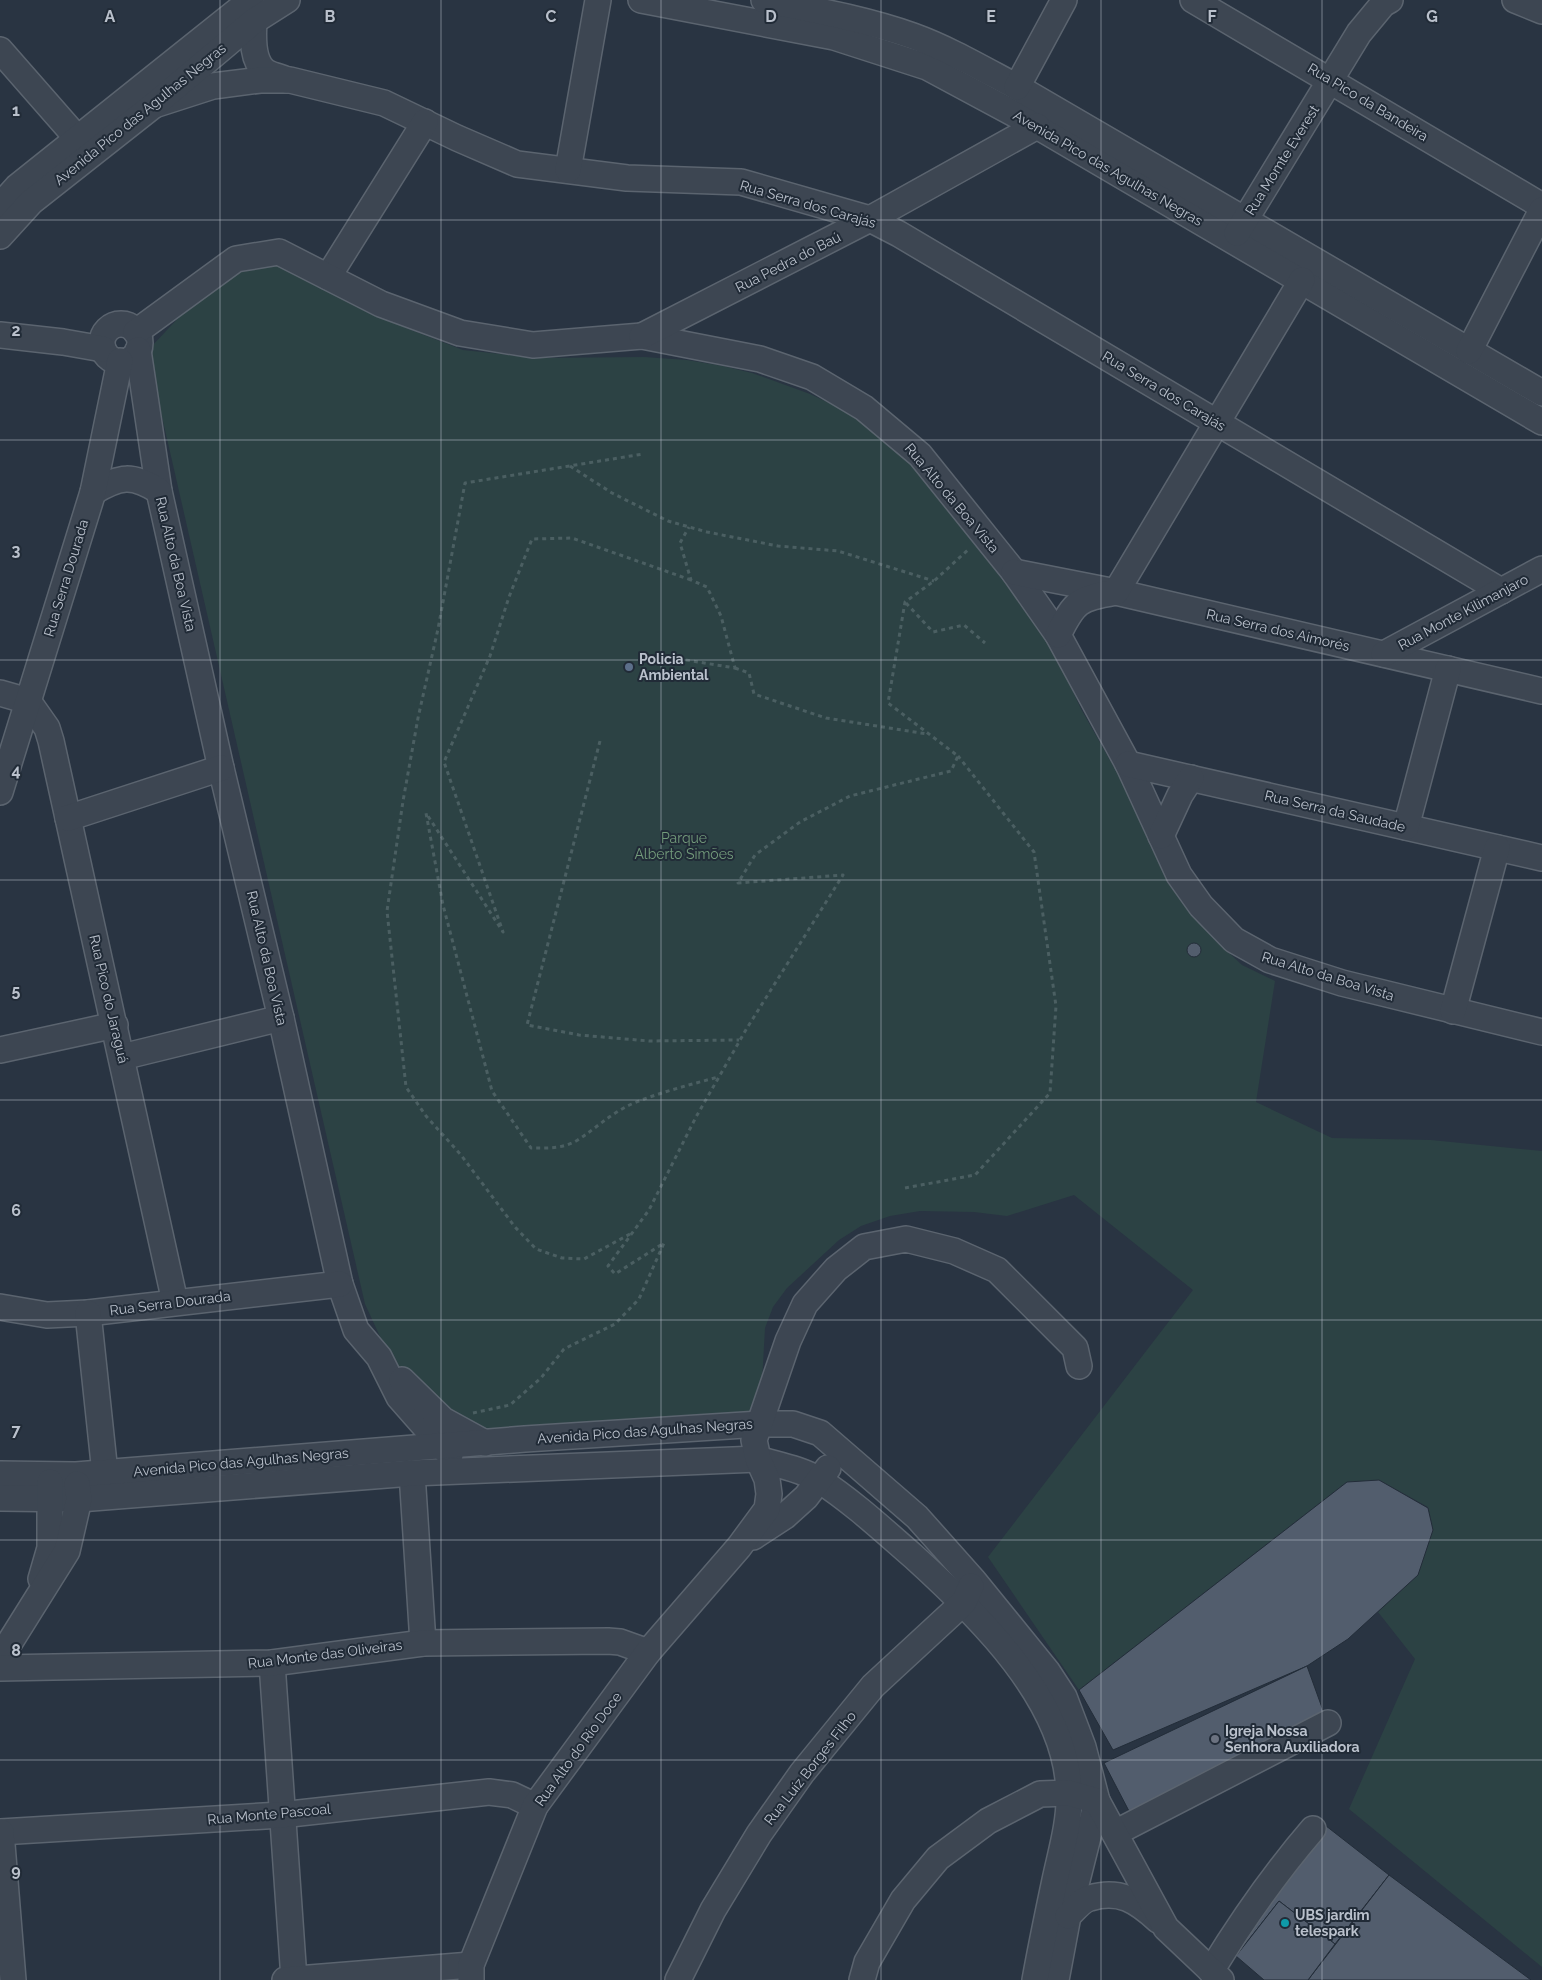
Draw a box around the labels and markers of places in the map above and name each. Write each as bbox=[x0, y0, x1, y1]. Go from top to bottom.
place label: Policia Ambiental bbox=[639, 651, 709, 683]
marker: Policia Ambiental bbox=[623, 661, 635, 673]
place label: Igreja Nossa Senhora Auxiliadora bbox=[1225, 1723, 1360, 1755]
marker: Igreja Nossa Senhora Auxiliadora bbox=[1209, 1733, 1221, 1745]
place label: UBS jardim telespark bbox=[1295, 1907, 1370, 1939]
marker: UBS jardim telespark bbox=[1279, 1917, 1291, 1929]

